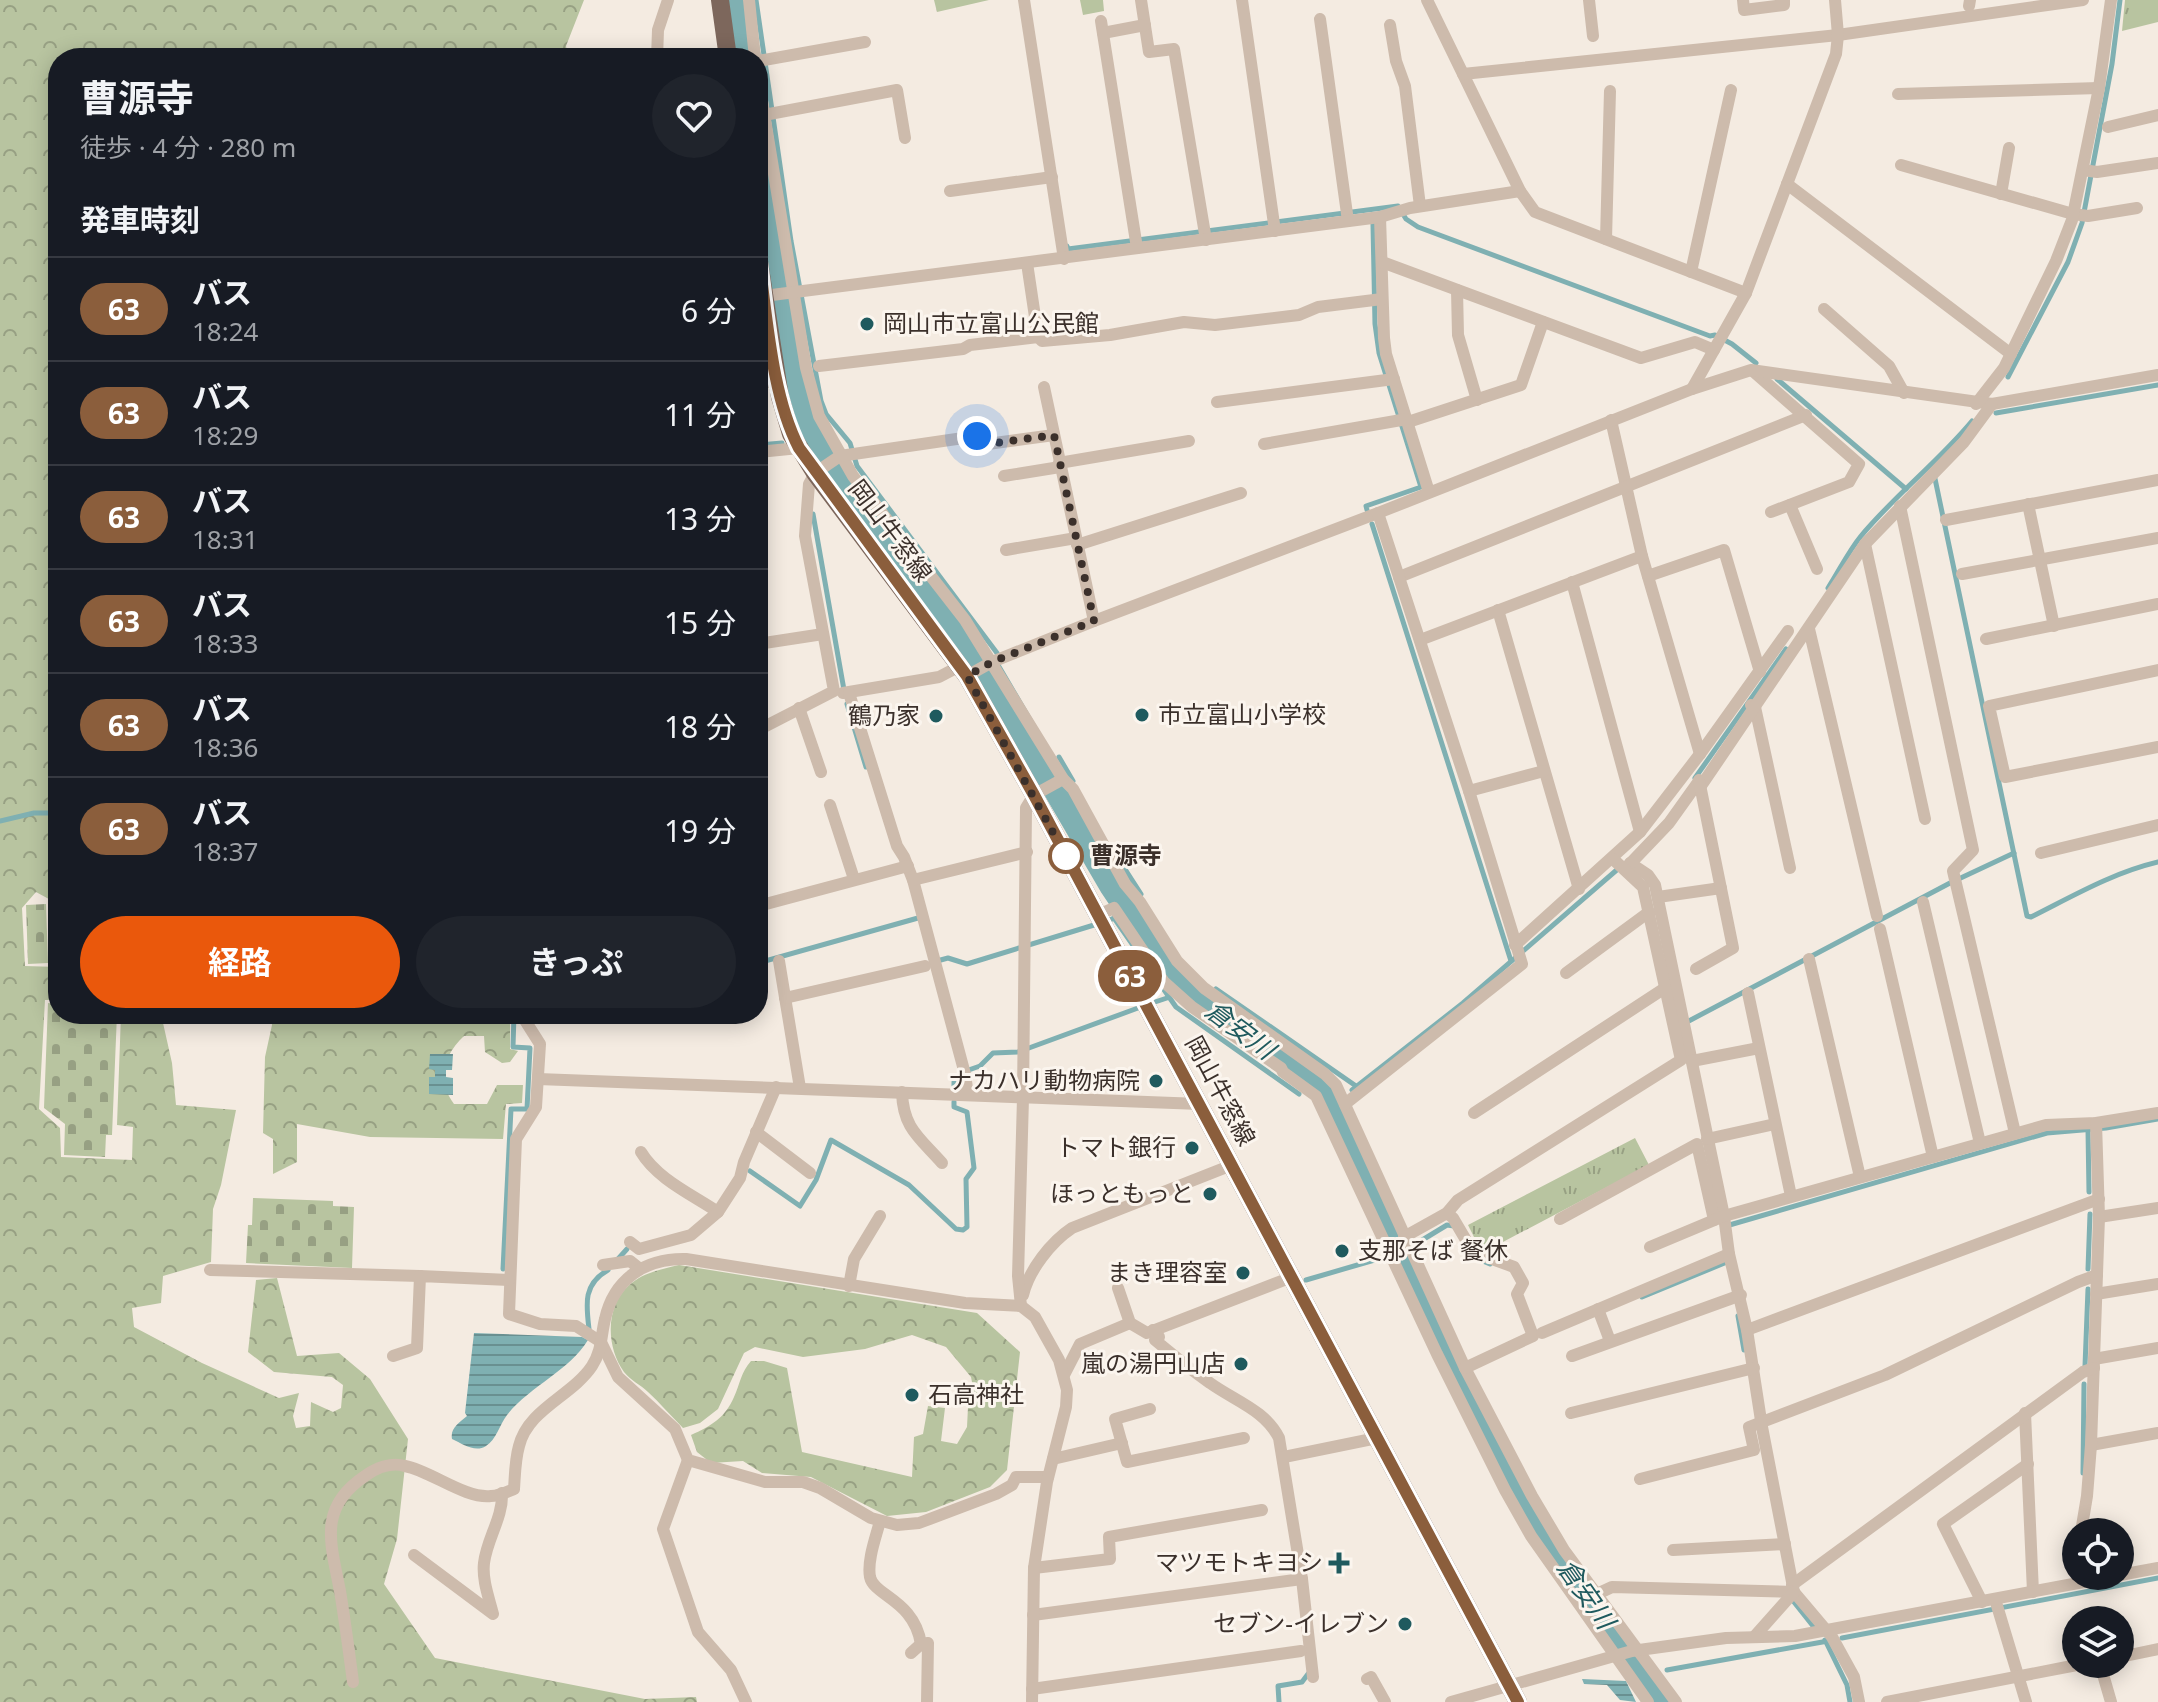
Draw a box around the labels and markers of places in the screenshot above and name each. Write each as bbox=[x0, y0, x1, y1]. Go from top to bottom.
place label: 岡山市立富山公民館 bbox=[883, 306, 1099, 339]
marker: 岡山市立富山公民館 bbox=[858, 315, 876, 333]
place label: 市立富山小学校 bbox=[1158, 697, 1326, 730]
place label: 鶴乃家 bbox=[848, 698, 920, 731]
marker: 市立富山小学校 bbox=[1133, 706, 1151, 724]
marker: 鶴乃家 bbox=[927, 707, 945, 725]
place label: 曹源寺 bbox=[1090, 838, 1162, 871]
marker: 曹源寺 bbox=[1049, 839, 1083, 873]
place label: ナカハリ動物病院 bbox=[948, 1063, 1140, 1096]
marker: ナカハリ動物病院 bbox=[1147, 1072, 1165, 1090]
place label: トマト銀行 bbox=[1056, 1130, 1176, 1163]
marker: トマト銀行 bbox=[1183, 1139, 1201, 1157]
place label: ほっともっと bbox=[1050, 1176, 1194, 1209]
marker: ほっともっと bbox=[1201, 1185, 1219, 1203]
place label: 支那そば 餐休 bbox=[1358, 1233, 1508, 1266]
marker: 支那そば 餐休 bbox=[1333, 1242, 1351, 1260]
place label: まき理容室 bbox=[1107, 1255, 1227, 1288]
marker: まき理容室 bbox=[1234, 1264, 1252, 1282]
place label: 嵐の湯円山店 bbox=[1081, 1346, 1225, 1379]
marker: 嵐の湯円山店 bbox=[1232, 1355, 1250, 1373]
place label: 石高神社 bbox=[928, 1377, 1024, 1410]
marker: 石高神社 bbox=[903, 1386, 921, 1404]
place label: マツモトキヨシ bbox=[1155, 1545, 1323, 1578]
marker: マツモトキヨシ bbox=[1330, 1554, 1348, 1572]
place label: セブン-イレブン bbox=[1213, 1606, 1389, 1639]
marker: セブン-イレブン bbox=[1396, 1615, 1414, 1633]

